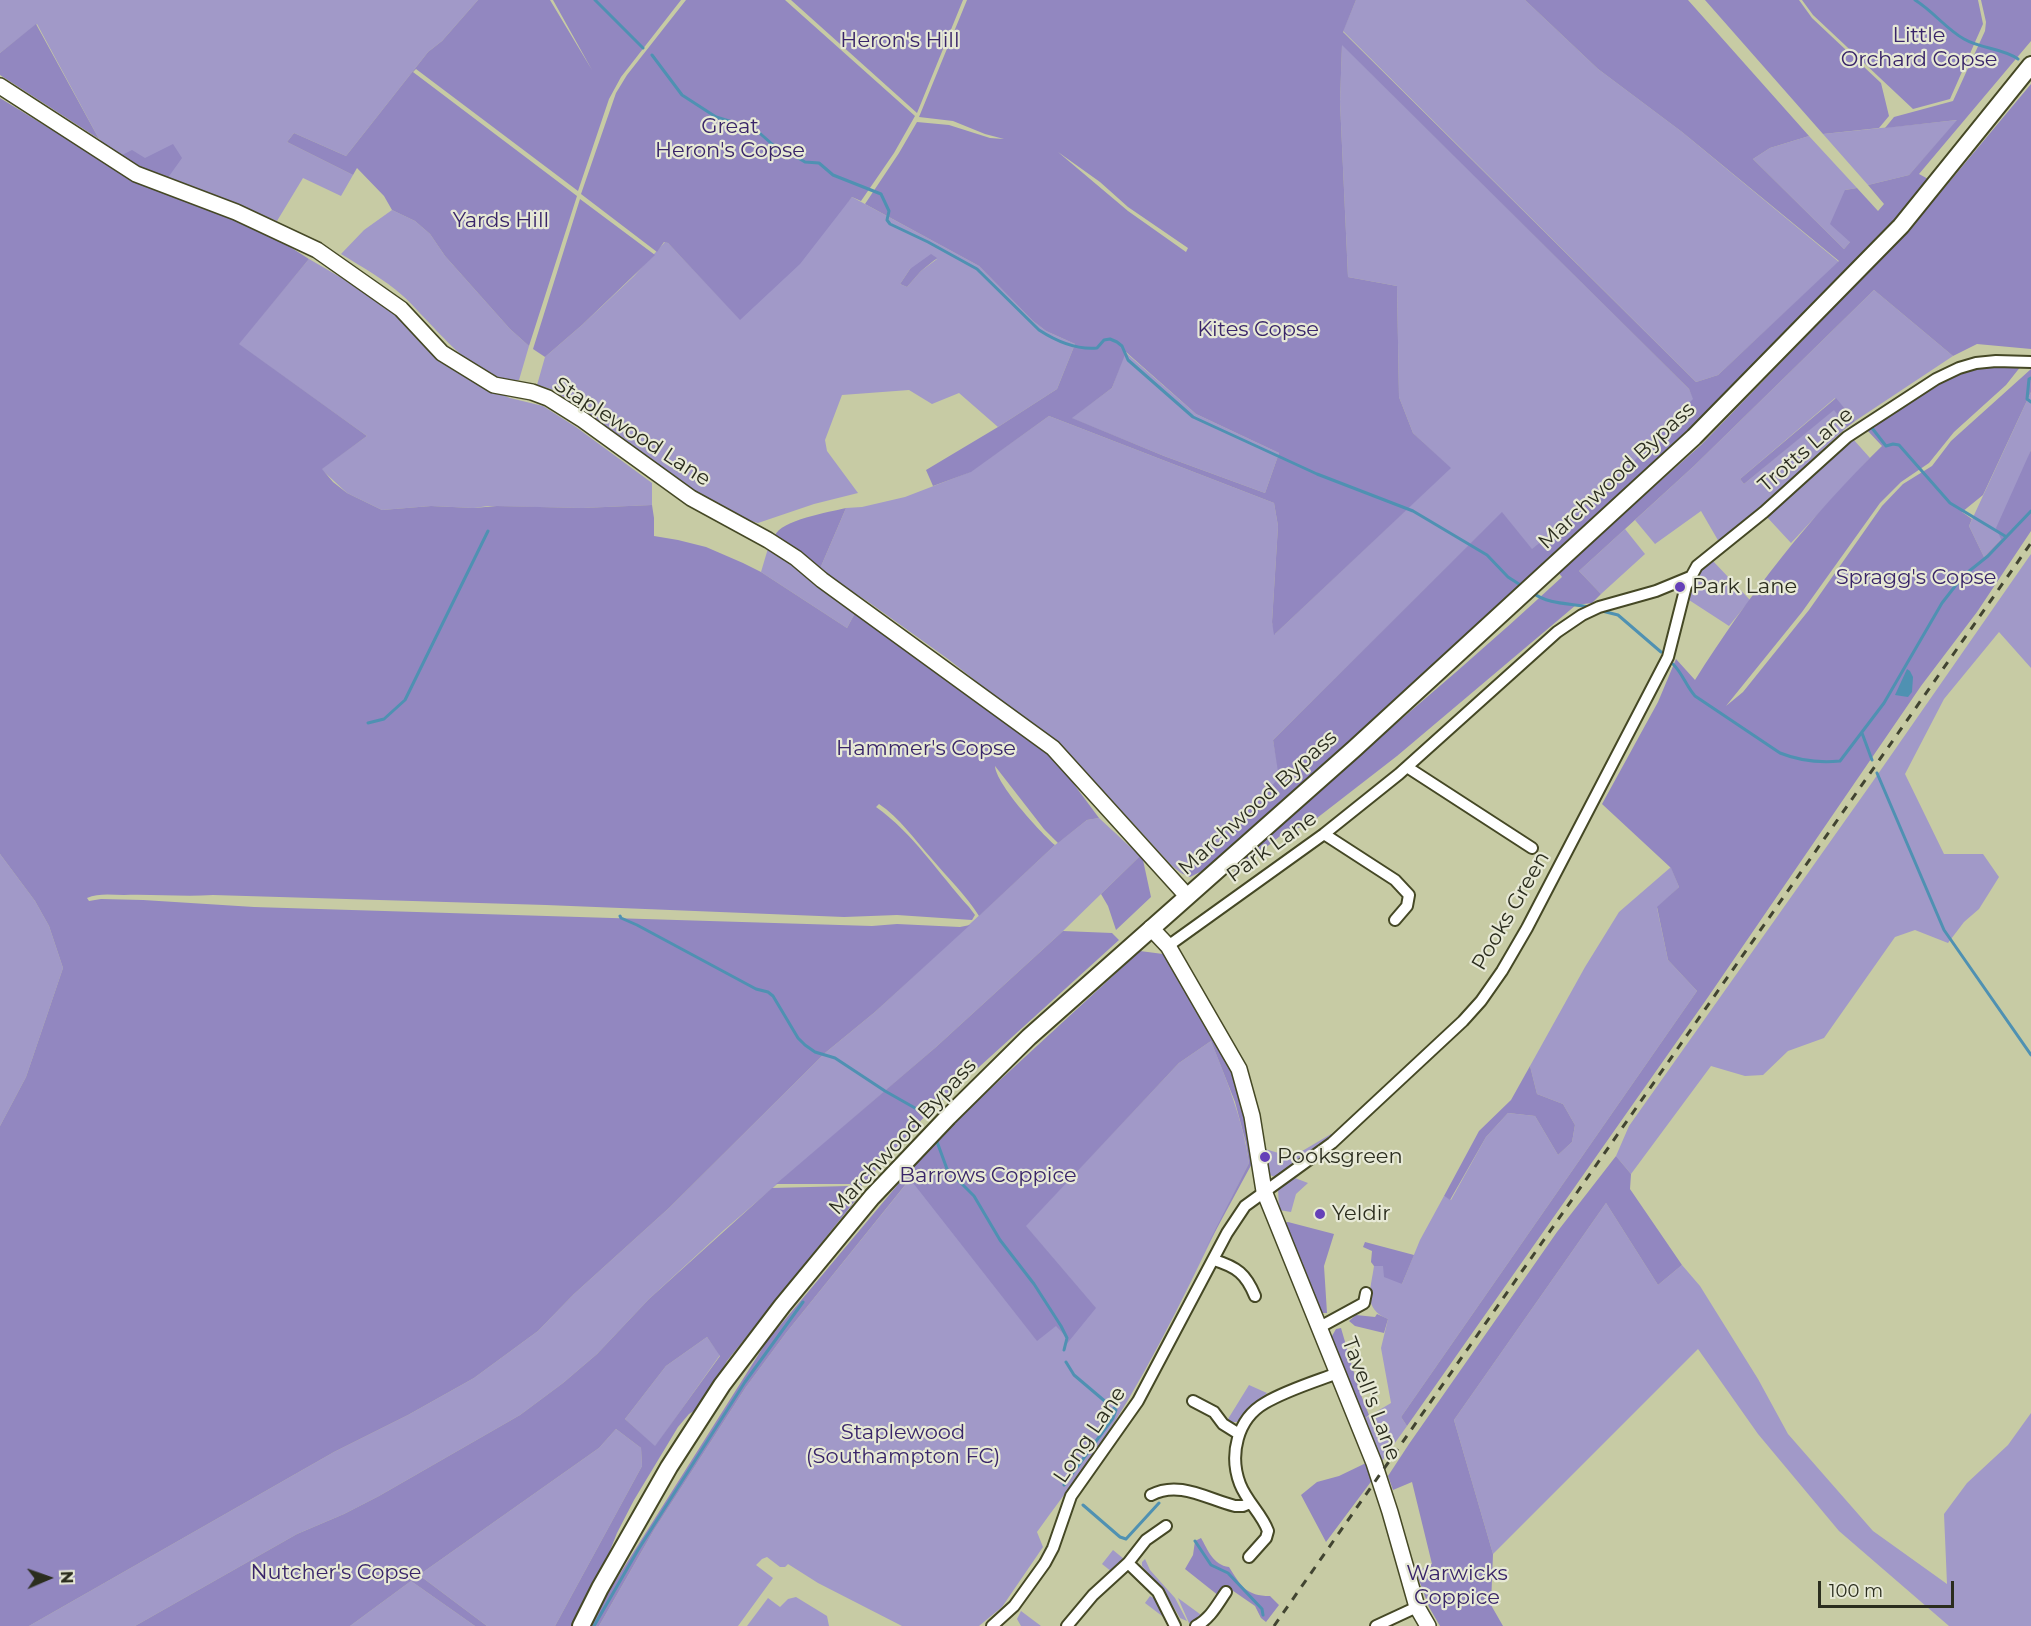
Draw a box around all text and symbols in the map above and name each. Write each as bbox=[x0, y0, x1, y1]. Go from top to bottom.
park label: Little Orchard Copse bbox=[1841, 23, 1997, 73]
park label: Heron's Hill bbox=[840, 28, 960, 54]
park label: Great Heron's Copse bbox=[655, 114, 805, 164]
park label: Yards Hill bbox=[453, 208, 549, 234]
park label: Kites Copse bbox=[1197, 317, 1319, 343]
street label: Staplewood Lane bbox=[549, 372, 715, 492]
street label: Marchwood Bypass bbox=[1534, 397, 1700, 555]
street label: Trotts Lane bbox=[1753, 402, 1859, 498]
park label: Spragg's Copse bbox=[1836, 565, 1996, 591]
place label: Park Lane bbox=[1692, 574, 1797, 600]
marker: Park Lane bbox=[1673, 580, 1687, 594]
street label: Marchwood Bypass bbox=[1173, 725, 1343, 881]
park label: Hammer's Copse bbox=[836, 736, 1016, 762]
street label: Park Lane bbox=[1222, 806, 1322, 888]
street label: Pooks Green bbox=[1467, 847, 1555, 975]
street label: Marchwood Bypass bbox=[824, 1054, 982, 1220]
place label: Pooksgreen bbox=[1277, 1144, 1403, 1170]
marker: Pooksgreen bbox=[1258, 1150, 1272, 1164]
park label: Barrows Coppice bbox=[899, 1163, 1077, 1189]
place label: Yeldir bbox=[1332, 1201, 1391, 1227]
marker: Yeldir bbox=[1313, 1207, 1327, 1221]
street label: Tavell's Lane bbox=[1336, 1334, 1406, 1464]
street label: Long Lane bbox=[1048, 1382, 1132, 1488]
park label: Staplewood (Southampton FC) bbox=[806, 1420, 1000, 1470]
north arrow bbox=[18, 1548, 78, 1608]
park label: Nutcher's Copse bbox=[250, 1560, 422, 1586]
park label: Warwicks Coppice bbox=[1406, 1561, 1508, 1611]
scale bar bbox=[1821, 1569, 1958, 1607]
text: N bbox=[57, 1571, 76, 1584]
text: 100 m bbox=[1829, 1580, 1883, 1602]

